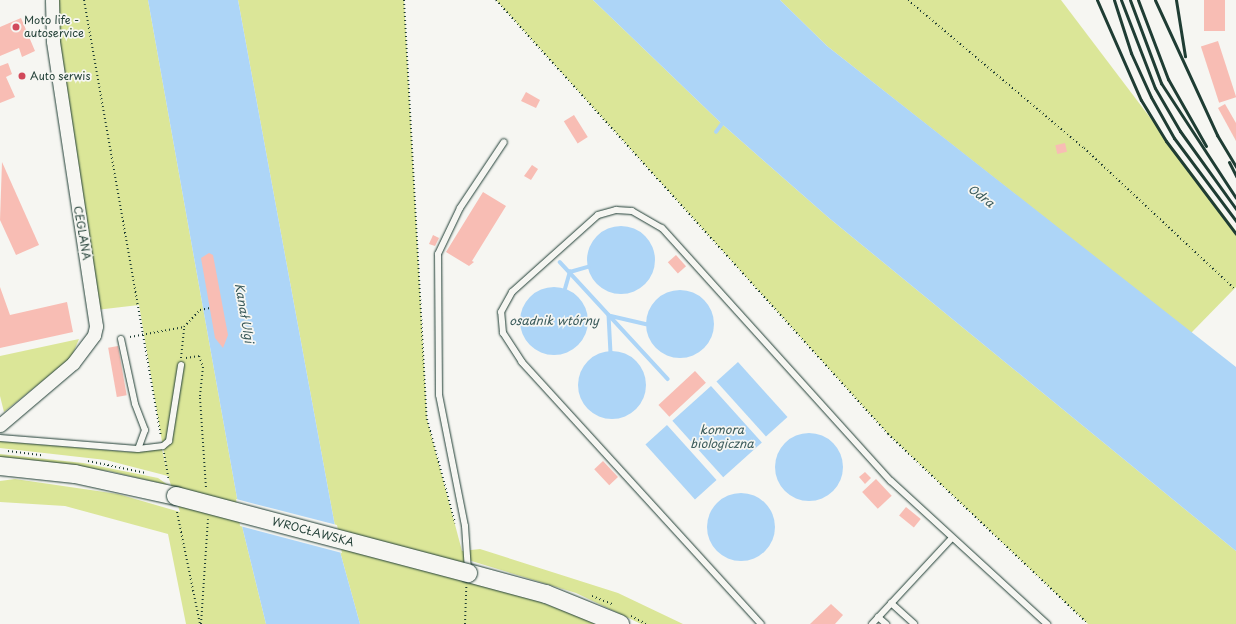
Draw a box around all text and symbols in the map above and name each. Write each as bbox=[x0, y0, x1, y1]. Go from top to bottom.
place label: Moto life - autoservice bbox=[24, 14, 84, 40]
marker: Moto life - autoservice bbox=[11, 22, 21, 32]
place label: Auto serwis bbox=[30, 69, 92, 83]
marker: Auto serwis bbox=[17, 71, 27, 81]
water label: Odra bbox=[965, 182, 997, 210]
street label: CEGLANA bbox=[71, 205, 93, 261]
water label: Kanał Ulgi bbox=[232, 282, 256, 344]
water label: osadnik wtórny bbox=[509, 314, 599, 328]
water label: komora biologiczna bbox=[690, 423, 754, 451]
street label: WROCŁAWSKA bbox=[271, 515, 355, 549]

